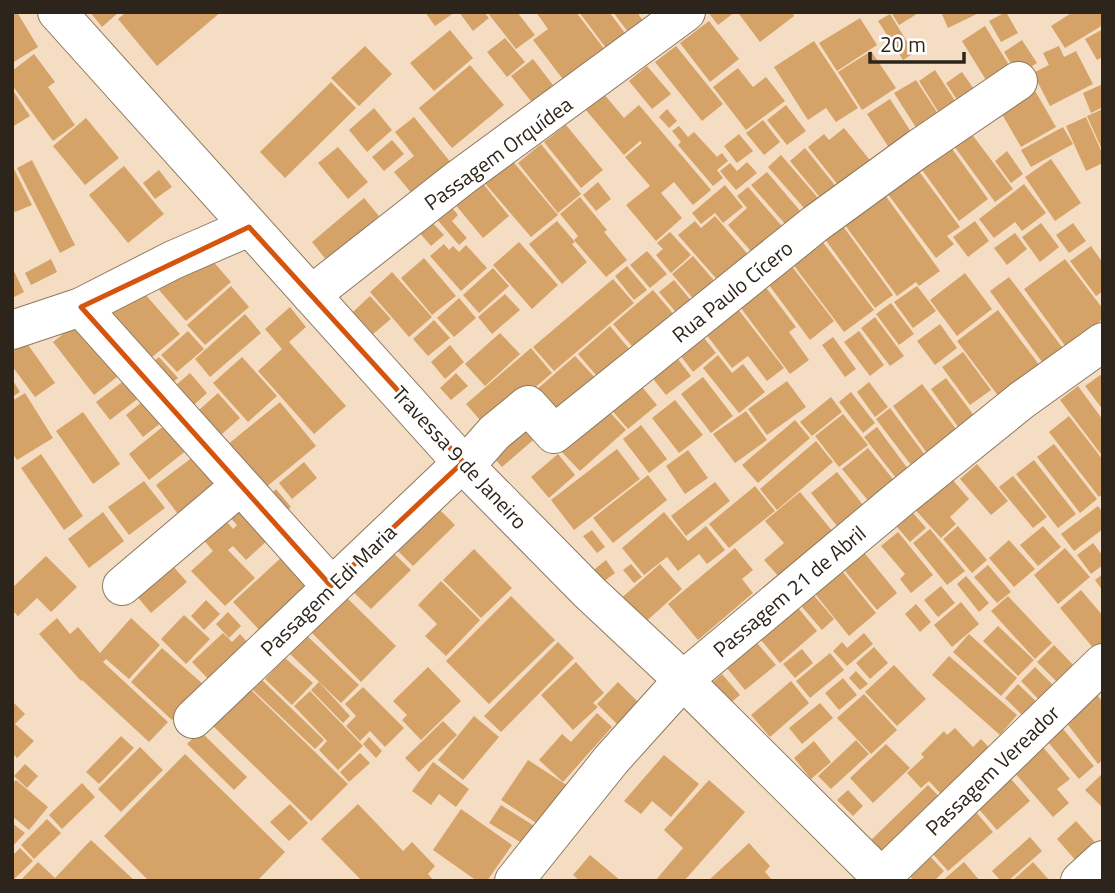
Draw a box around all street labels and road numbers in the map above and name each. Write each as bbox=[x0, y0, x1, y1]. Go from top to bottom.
street label: Passagem Orquídea bbox=[417, 88, 579, 218]
street label: Rua Paulo Cícero bbox=[665, 232, 799, 350]
street label: Travessa 9 de Janeiro bbox=[385, 378, 535, 536]
street label: Passagem Edi Maria bbox=[253, 516, 404, 664]
street label: Passagem 21 de Abril bbox=[705, 517, 873, 665]
street label: Passagem Vereador bbox=[917, 697, 1067, 843]

